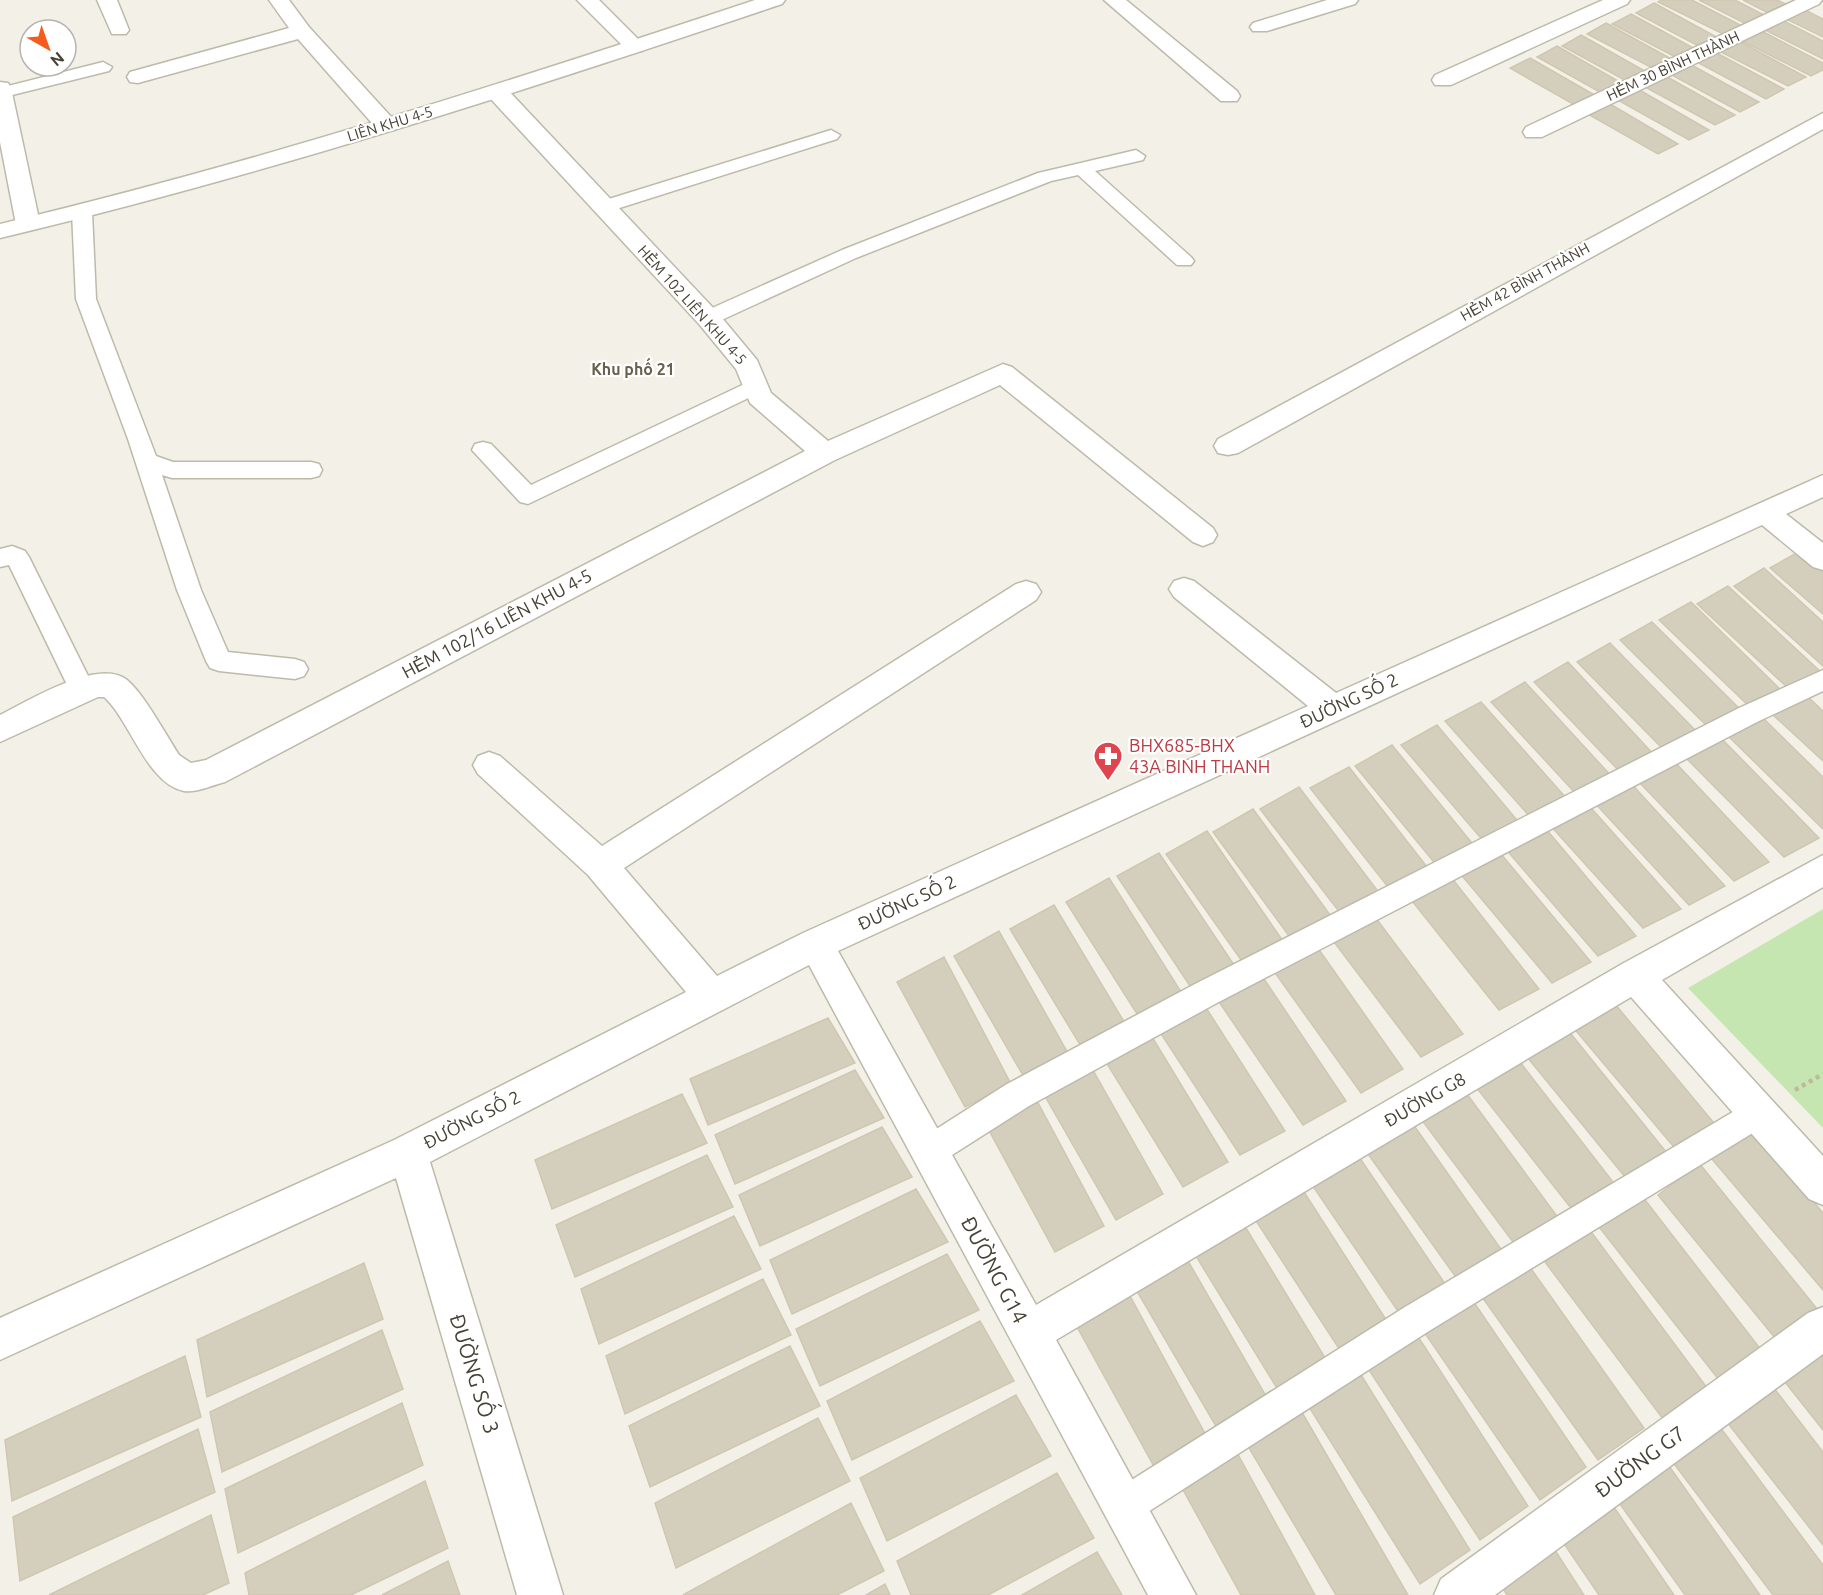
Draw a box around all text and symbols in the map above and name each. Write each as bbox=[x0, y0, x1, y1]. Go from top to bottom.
north arrow bbox=[18, 18, 78, 78]
street label: HẺM 30 BÌNH THÀNH bbox=[1604, 27, 1742, 104]
text: N bbox=[47, 49, 68, 70]
street label: LIÊN KHU 4-5 bbox=[345, 102, 435, 145]
street label: HẺM 42 BÌNH THÀNH bbox=[1457, 239, 1592, 324]
street label: HẺM 102 LIÊN KHU 4-5 bbox=[634, 242, 750, 368]
district label: Khu phố 21 bbox=[591, 357, 675, 378]
street label: HẺM 102/16 LIÊN KHU 4-5 bbox=[398, 564, 595, 682]
street label: ĐƯỜNG SỐ 2 bbox=[1294, 664, 1401, 732]
place label: BHX685-BHX 43A BINH THANH bbox=[1129, 735, 1270, 776]
pharmacy icon: BHX685-BHX 43A BINH THANH bbox=[1092, 740, 1124, 782]
street label: ĐƯỜNG SỐ 2 bbox=[852, 866, 959, 934]
street label: ĐƯỜNG G8 bbox=[1380, 1067, 1469, 1130]
street label: ĐƯỜNG SỐ 2 bbox=[417, 1081, 523, 1152]
street label: ĐƯỜNG G14 bbox=[957, 1212, 1034, 1327]
street label: ĐƯỜNG SỐ 3 bbox=[445, 1309, 510, 1436]
street label: ĐƯỜNG G7 bbox=[1589, 1420, 1689, 1502]

